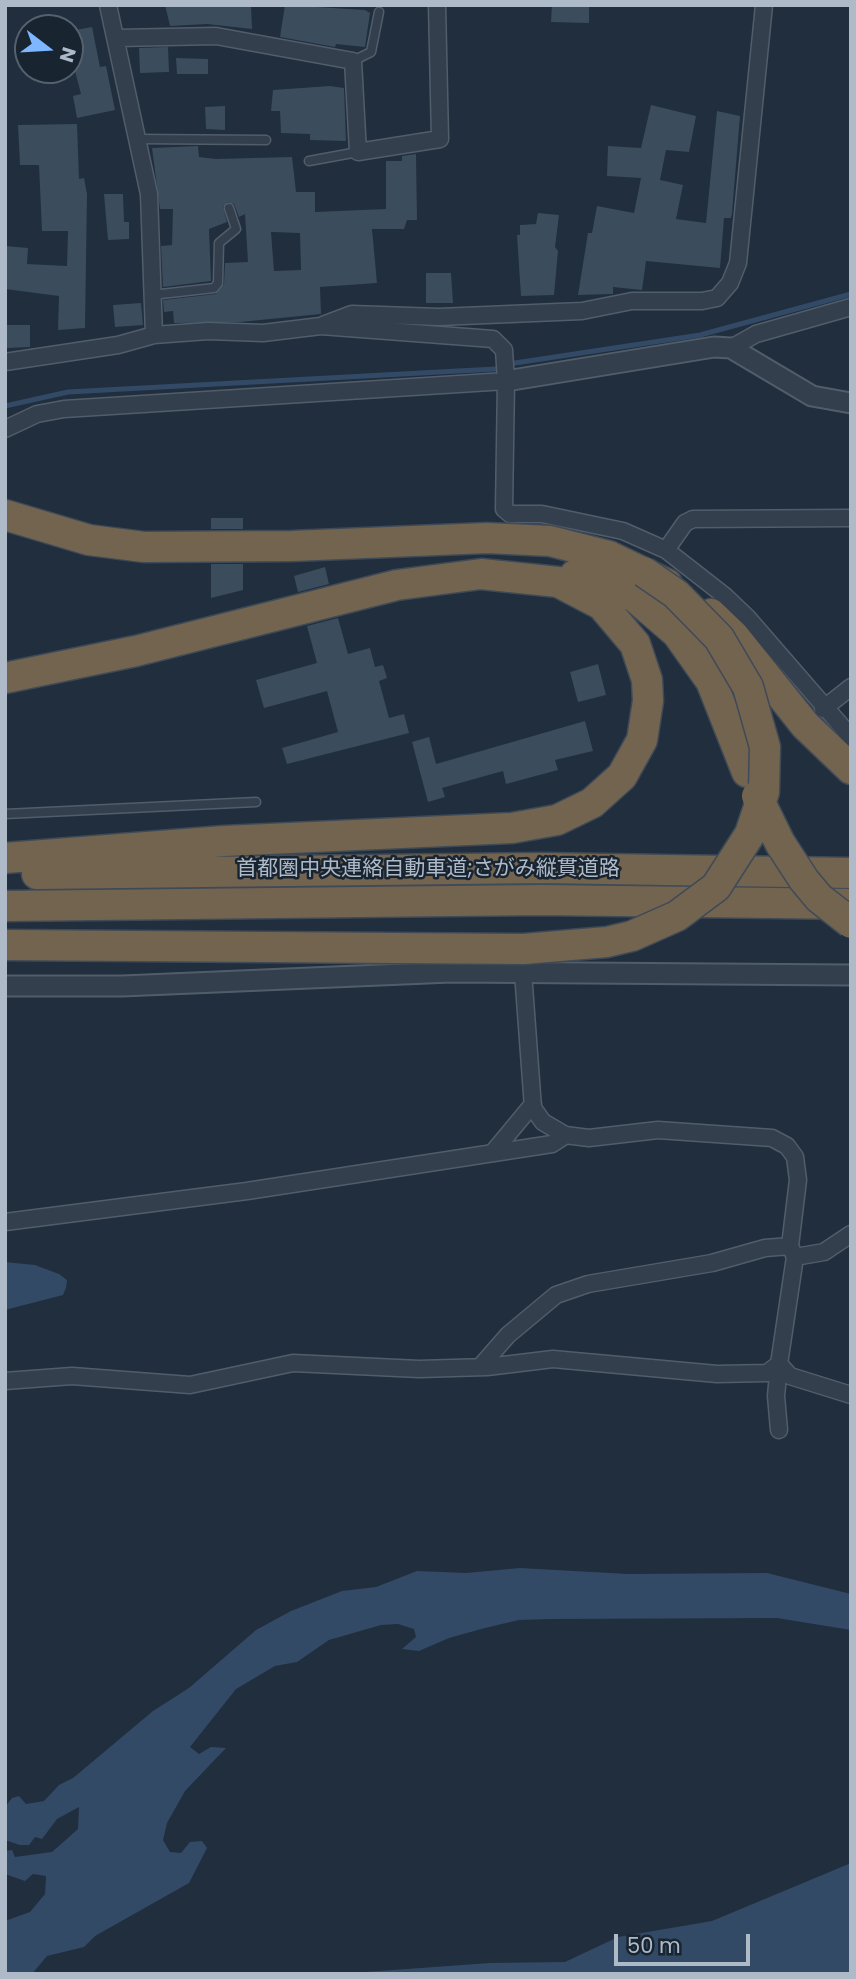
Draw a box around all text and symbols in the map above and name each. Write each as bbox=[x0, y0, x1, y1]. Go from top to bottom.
north arrow bbox=[14, 14, 84, 84]
text: N bbox=[53, 44, 83, 65]
street label: 首都圏中央連絡自動車道;さがみ縦貫道路 bbox=[236, 857, 620, 883]
scale bar bbox=[618, 1920, 754, 1964]
text: 50 m bbox=[627, 1931, 681, 1960]

